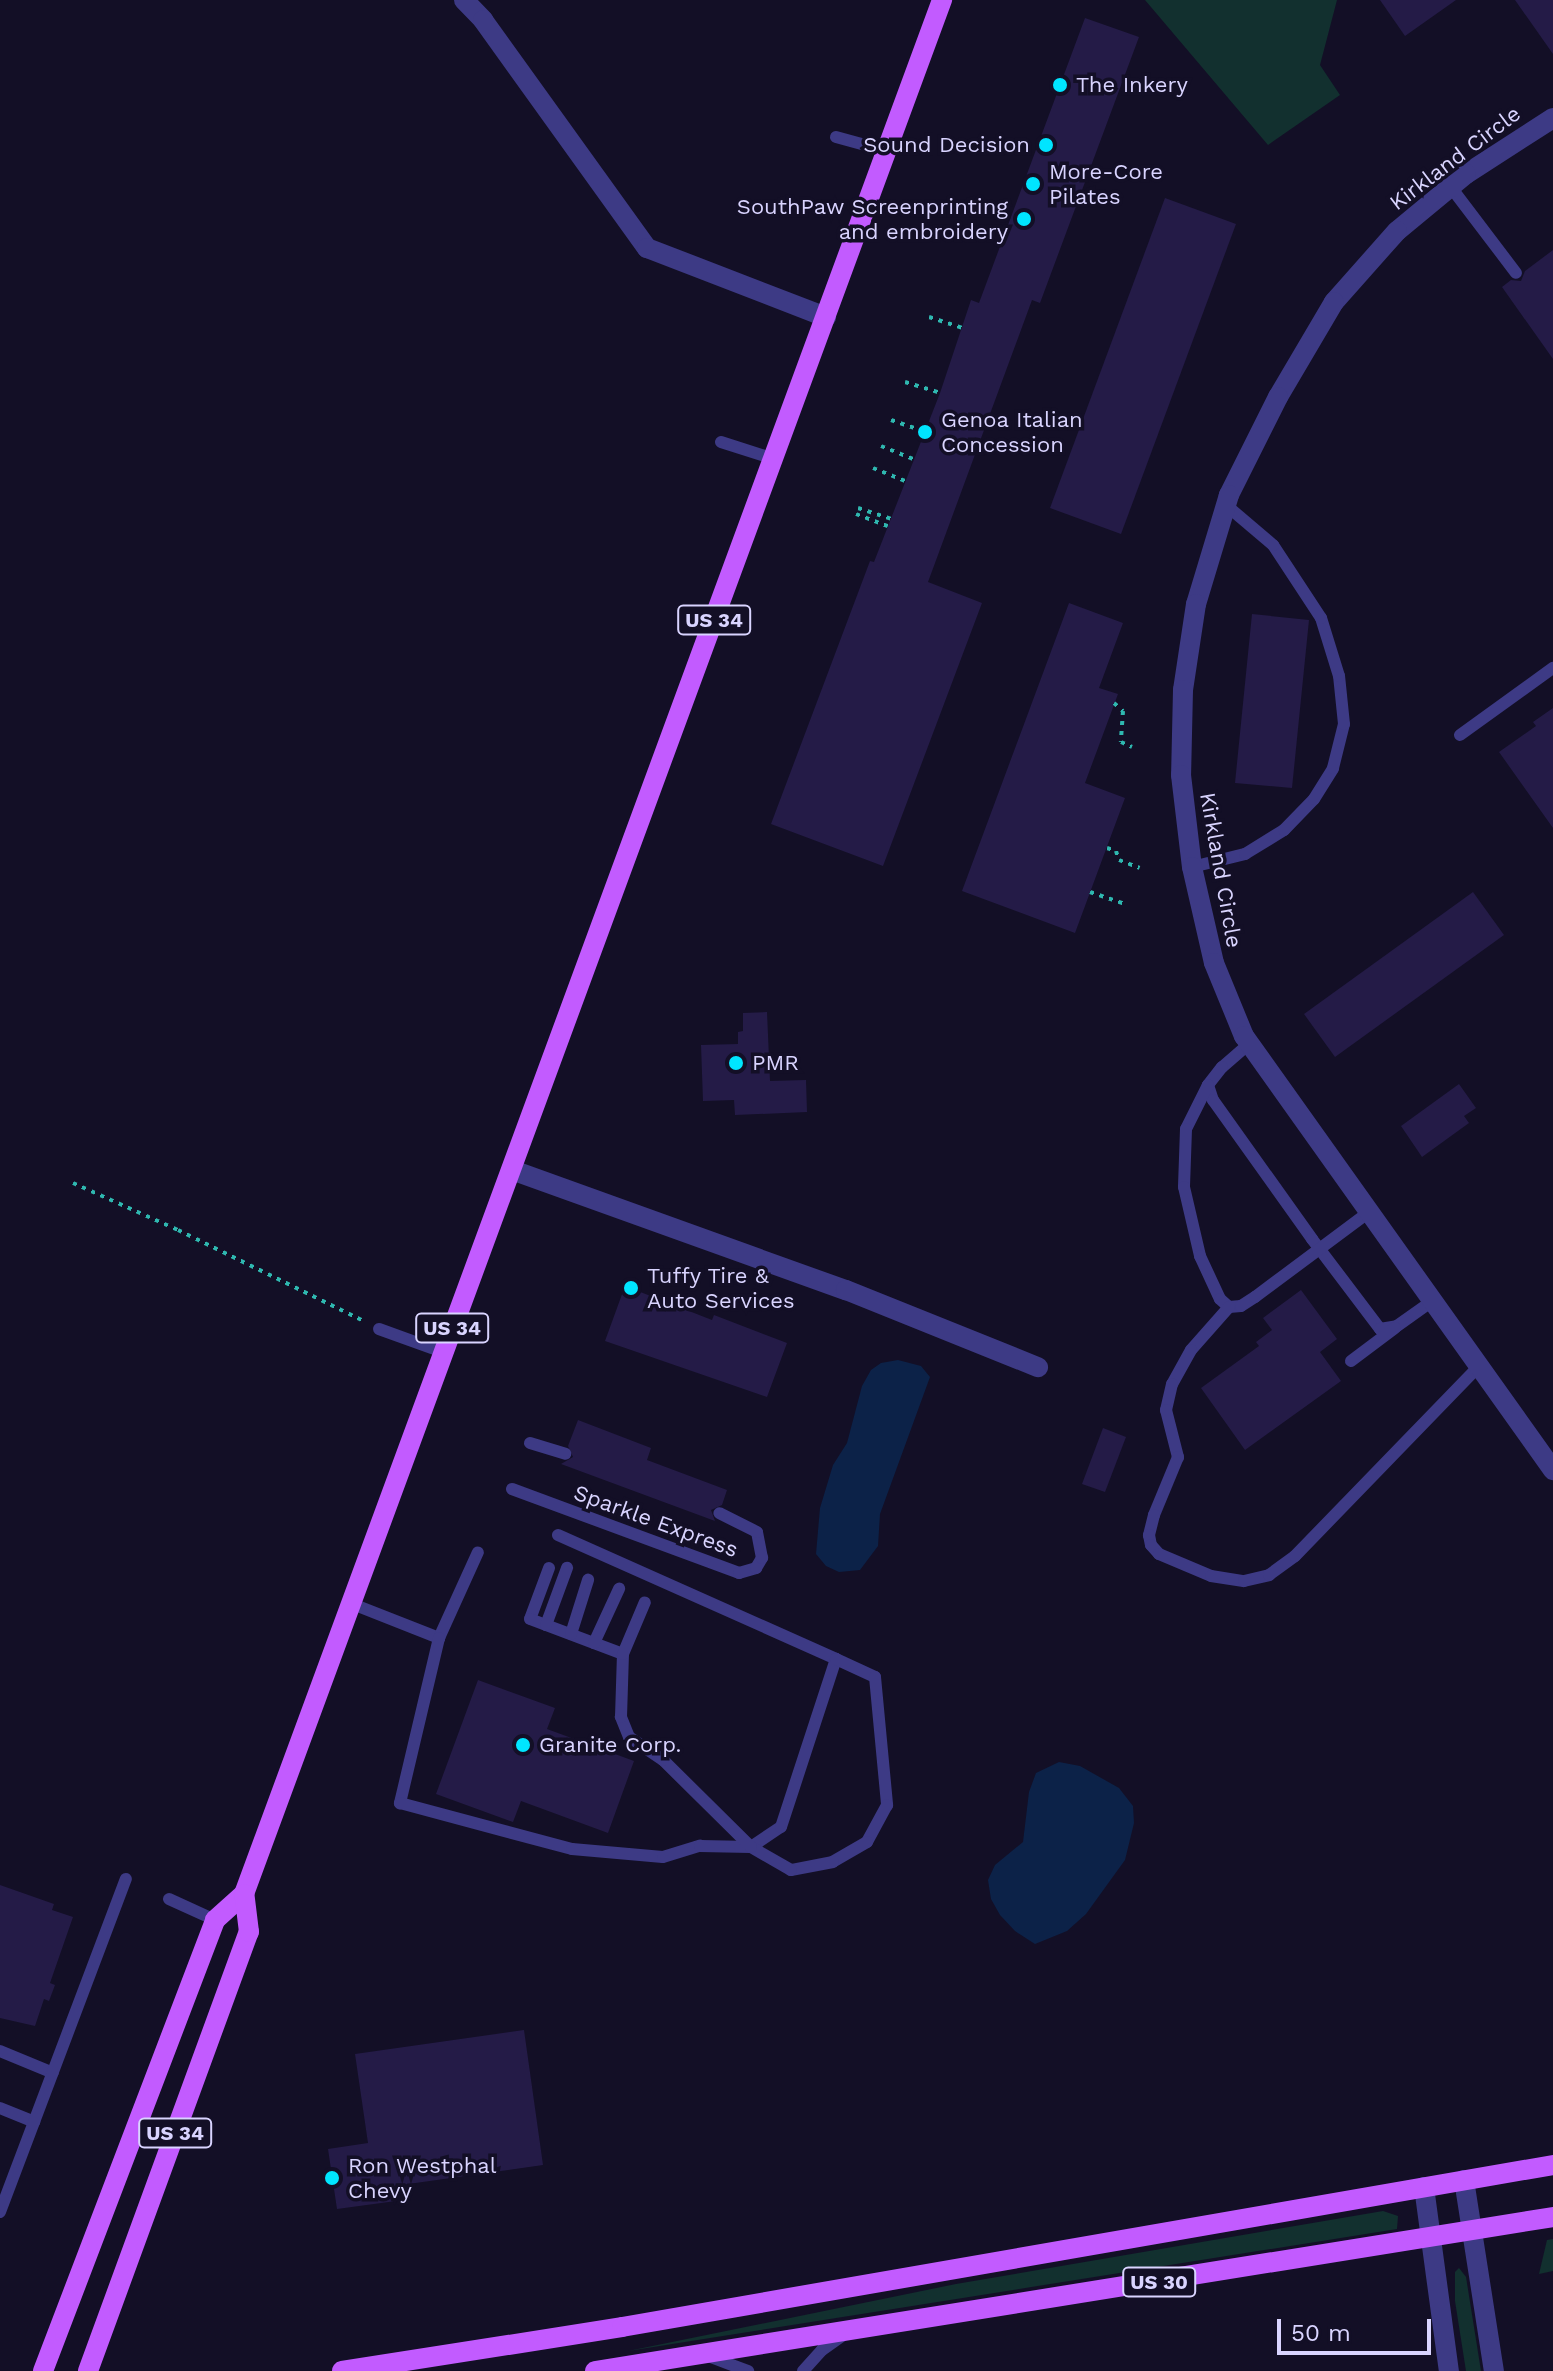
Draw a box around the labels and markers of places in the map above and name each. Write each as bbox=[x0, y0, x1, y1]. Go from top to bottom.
place label: The Inkery bbox=[1076, 72, 1188, 98]
marker: The Inkery bbox=[1051, 76, 1069, 94]
place label: Sound Decision bbox=[863, 132, 1030, 158]
marker: Sound Decision bbox=[1037, 136, 1055, 154]
place label: More-Core Pilates bbox=[1049, 158, 1163, 210]
marker: More-Core Pilates bbox=[1024, 175, 1042, 193]
place label: SouthPaw Screenprinting and embroidery bbox=[736, 193, 1008, 244]
marker: SouthPaw Screenprinting and embroidery bbox=[1015, 210, 1033, 228]
place label: Genoa Italian Concession bbox=[941, 406, 1083, 458]
marker: Genoa Italian Concession bbox=[916, 423, 934, 441]
place label: PMR bbox=[752, 1050, 799, 1076]
marker: PMR bbox=[727, 1054, 745, 1072]
place label: Tuffy Tire & Auto Services bbox=[647, 1262, 794, 1314]
marker: Tuffy Tire & Auto Services bbox=[622, 1279, 640, 1297]
place label: Granite Corp. bbox=[539, 1732, 681, 1758]
marker: Granite Corp. bbox=[514, 1736, 532, 1754]
place label: Ron Westphal Chevy bbox=[348, 2152, 497, 2204]
marker: Ron Westphal Chevy bbox=[323, 2169, 341, 2187]

